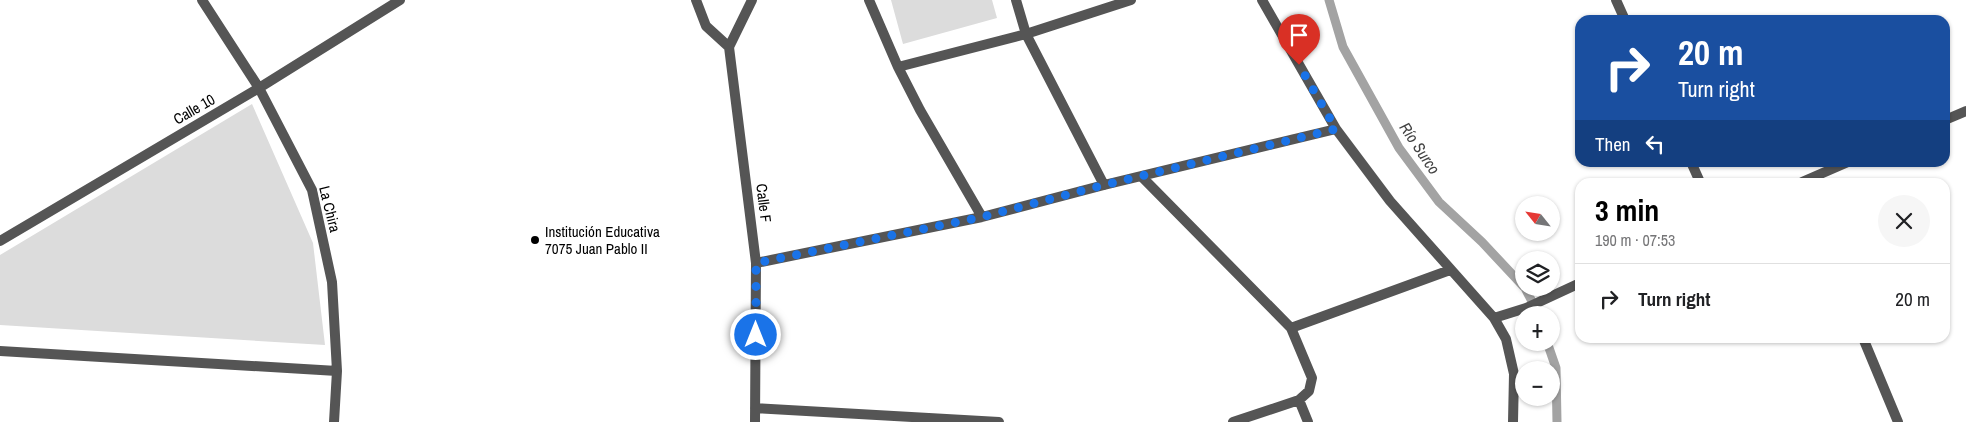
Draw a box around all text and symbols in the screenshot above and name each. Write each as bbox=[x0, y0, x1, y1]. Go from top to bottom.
pin bbox=[1278, 14, 1320, 65]
icon: arrive bbox=[1285, 21, 1313, 49]
text: 20 m bbox=[1678, 29, 1743, 76]
icon: right bbox=[1595, 35, 1660, 100]
text: Turn right bbox=[1678, 74, 1755, 104]
street label: Calle 10 bbox=[169, 89, 219, 129]
water label: Río Surco bbox=[1395, 118, 1445, 178]
icon: left bbox=[1641, 130, 1669, 158]
text: Then bbox=[1595, 131, 1631, 157]
street label: Calle F bbox=[751, 182, 777, 224]
street label: La Chira bbox=[314, 184, 346, 235]
text: 3 min bbox=[1595, 190, 1659, 230]
button: close bbox=[1878, 195, 1930, 247]
north arrow bbox=[1515, 196, 1560, 241]
map controls bbox=[1515, 196, 1560, 406]
place label: Institución Educativa 7075 Juan Pablo II bbox=[545, 221, 660, 259]
text: 190 m · 07:53 bbox=[1595, 229, 1675, 251]
marker: Institución Educativa 7075 Juan Pablo II bbox=[529, 234, 541, 246]
button: layers bbox=[1515, 251, 1560, 296]
icon: right bbox=[1595, 285, 1623, 313]
text: Turn right bbox=[1638, 286, 1710, 312]
text: 20 m bbox=[1895, 286, 1930, 312]
button: + bbox=[1515, 306, 1560, 351]
position arrow bbox=[729, 308, 781, 360]
button: − bbox=[1515, 361, 1560, 406]

